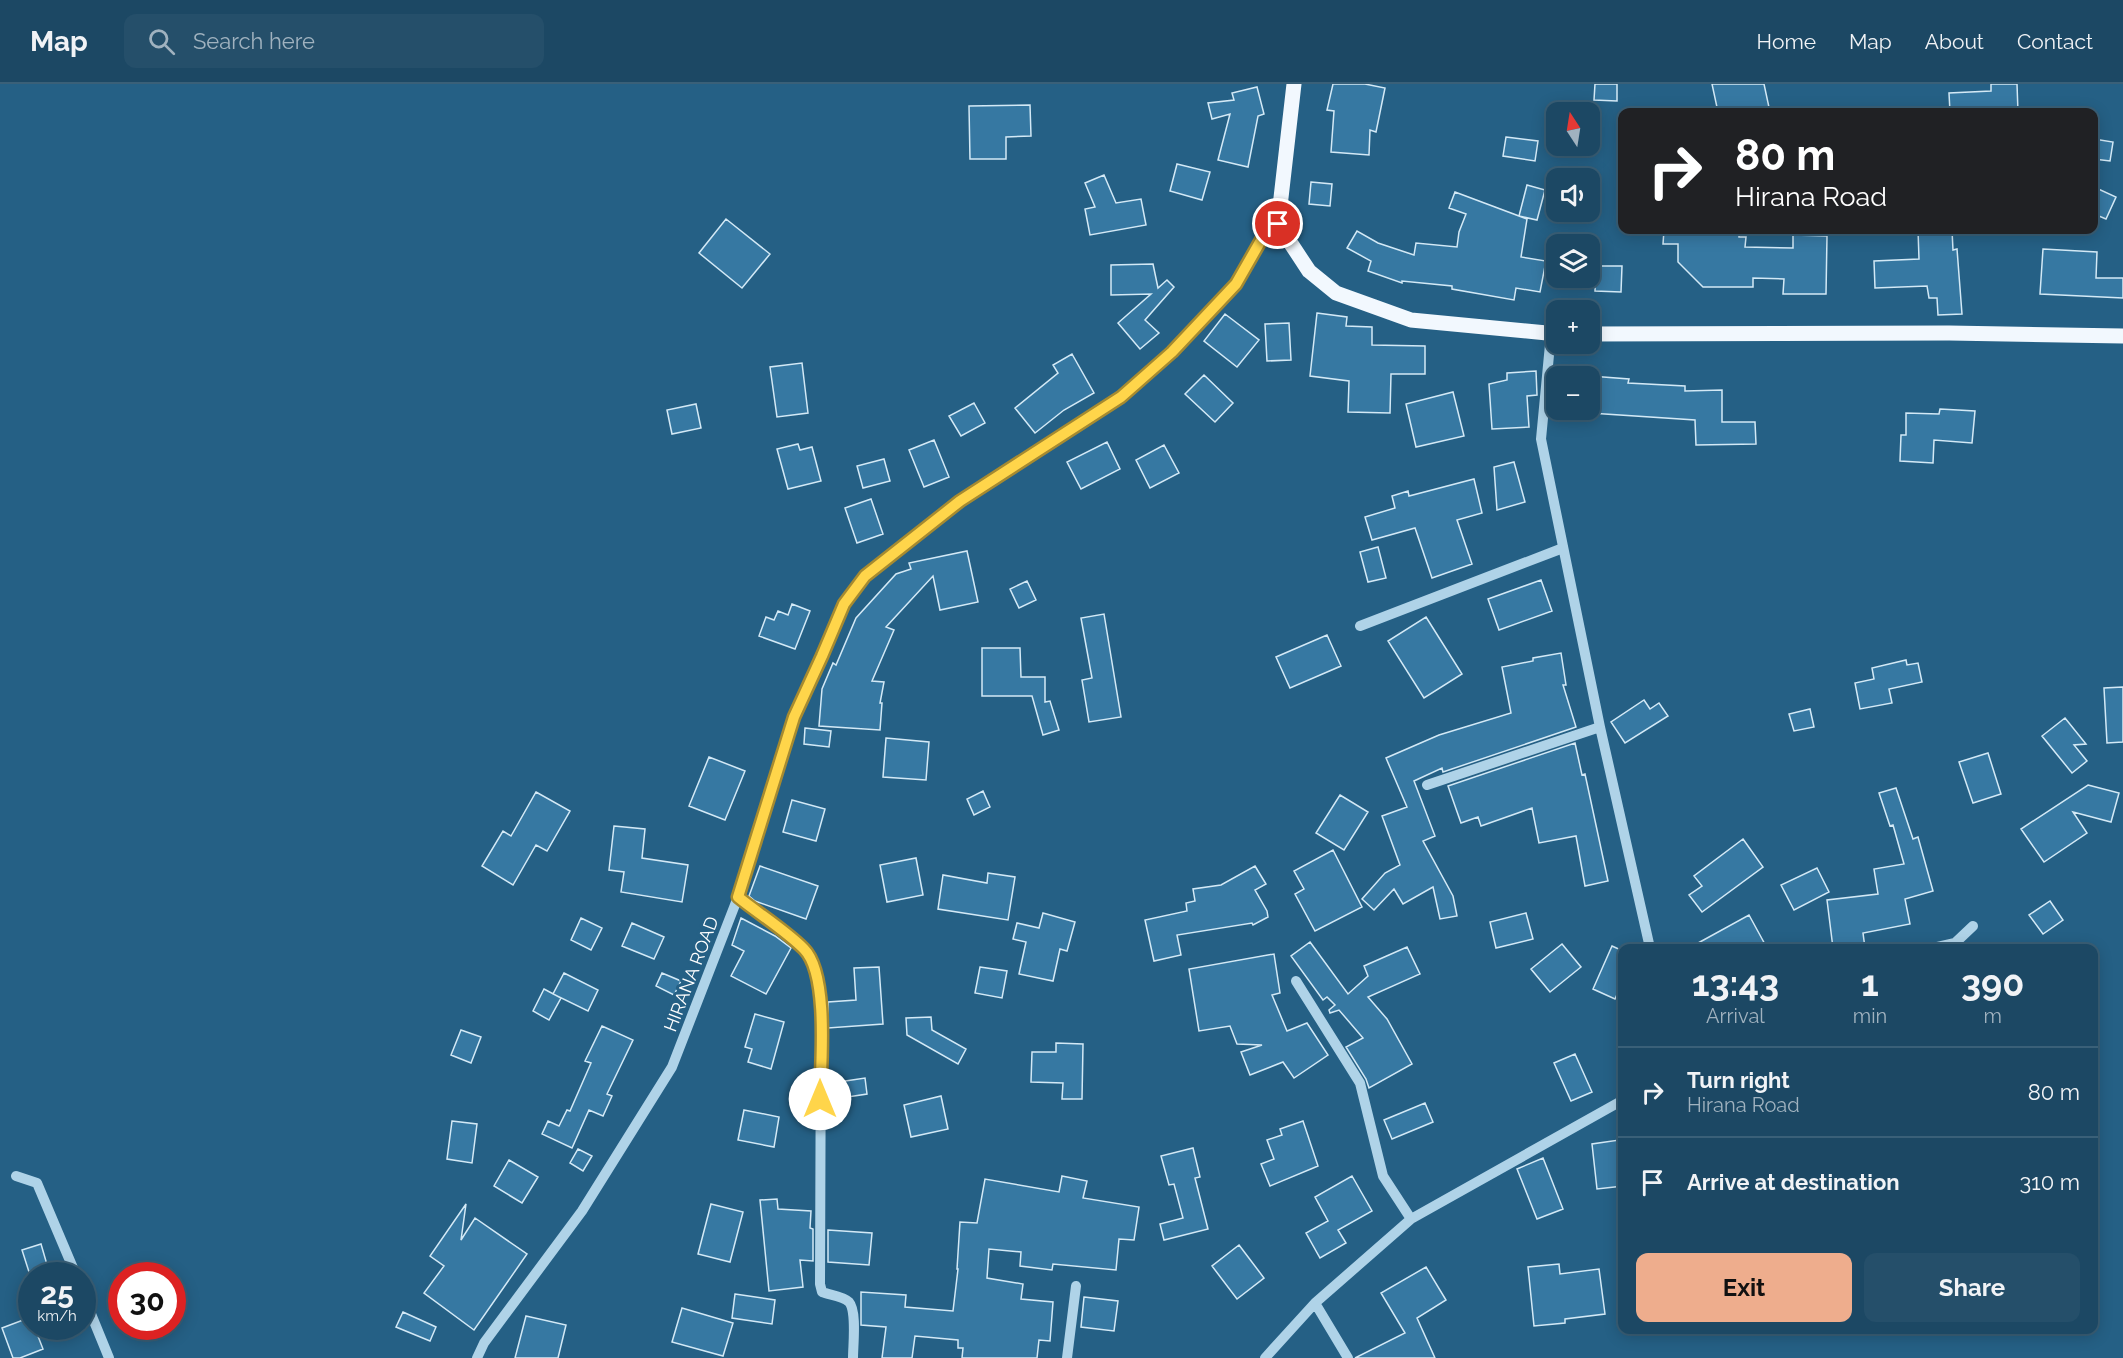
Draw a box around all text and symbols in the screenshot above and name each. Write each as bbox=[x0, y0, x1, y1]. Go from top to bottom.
search box bbox=[124, 14, 544, 68]
text: Map bbox=[30, 25, 88, 58]
icon: search bbox=[145, 25, 178, 58]
text: Search here bbox=[193, 28, 315, 54]
text: Home bbox=[1757, 29, 1816, 54]
text: Map bbox=[1849, 29, 1892, 54]
text: About bbox=[1925, 29, 1984, 54]
text: Contact bbox=[2017, 29, 2093, 54]
north arrow bbox=[1546, 102, 1600, 156]
map controls bbox=[1546, 102, 1600, 420]
text: 80 m bbox=[1735, 131, 1835, 180]
icon: right bbox=[1636, 132, 1714, 210]
button: sound bbox=[1546, 168, 1600, 222]
text: Hirana Road bbox=[1735, 181, 1887, 212]
pin bbox=[1252, 198, 1303, 249]
icon: arrive bbox=[1261, 207, 1294, 240]
button: layers bbox=[1546, 234, 1600, 288]
button: + bbox=[1546, 300, 1600, 354]
button: − bbox=[1546, 366, 1600, 420]
street label: HIRANA ROAD bbox=[659, 913, 723, 1035]
text: 13:43 bbox=[1692, 962, 1779, 1004]
text: 1 bbox=[1861, 962, 1879, 1004]
text: 390 bbox=[1961, 962, 2024, 1004]
text: Arrival bbox=[1706, 1004, 1765, 1028]
text: min bbox=[1853, 1004, 1887, 1028]
text: m bbox=[1983, 1004, 2002, 1028]
position arrow bbox=[788, 1067, 852, 1131]
text: Turn right bbox=[1687, 1067, 1790, 1093]
icon: right bbox=[1636, 1076, 1669, 1109]
text: 80 m bbox=[2028, 1079, 2080, 1105]
text: Hirana Road bbox=[1687, 1093, 1800, 1117]
icon: arrive bbox=[1636, 1166, 1669, 1199]
text: Arrive at destination bbox=[1687, 1169, 1900, 1195]
text: 310 m bbox=[2020, 1169, 2080, 1195]
button: Exit bbox=[1636, 1253, 1852, 1322]
button: Share bbox=[1864, 1253, 2080, 1322]
speed limit sign: 30 bbox=[108, 1262, 186, 1340]
text: 25 bbox=[40, 1276, 74, 1311]
text: km/h bbox=[37, 1307, 77, 1325]

